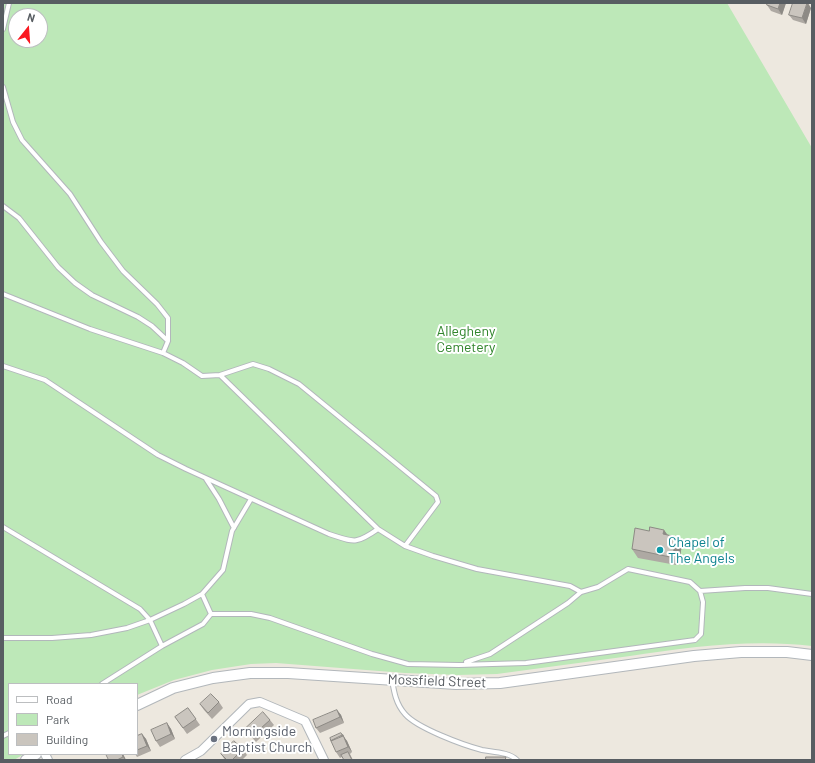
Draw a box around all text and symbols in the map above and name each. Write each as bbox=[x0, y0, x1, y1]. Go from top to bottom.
north arrow bbox=[8, 8, 48, 48]
text: N bbox=[26, 10, 37, 24]
park label: Allegheny Cemetery bbox=[436, 323, 496, 356]
place label: Chapel of The Angels bbox=[668, 534, 735, 566]
marker: Chapel of The Angels bbox=[655, 545, 665, 555]
street label: Mossfield Street bbox=[387, 671, 487, 691]
legend bbox=[8, 683, 138, 755]
text: Road bbox=[46, 692, 73, 706]
text: Park bbox=[46, 712, 70, 726]
place label: Morningside Baptist Church bbox=[222, 723, 312, 756]
text: Building bbox=[46, 732, 88, 746]
marker: Morningside Baptist Church bbox=[209, 734, 219, 744]

